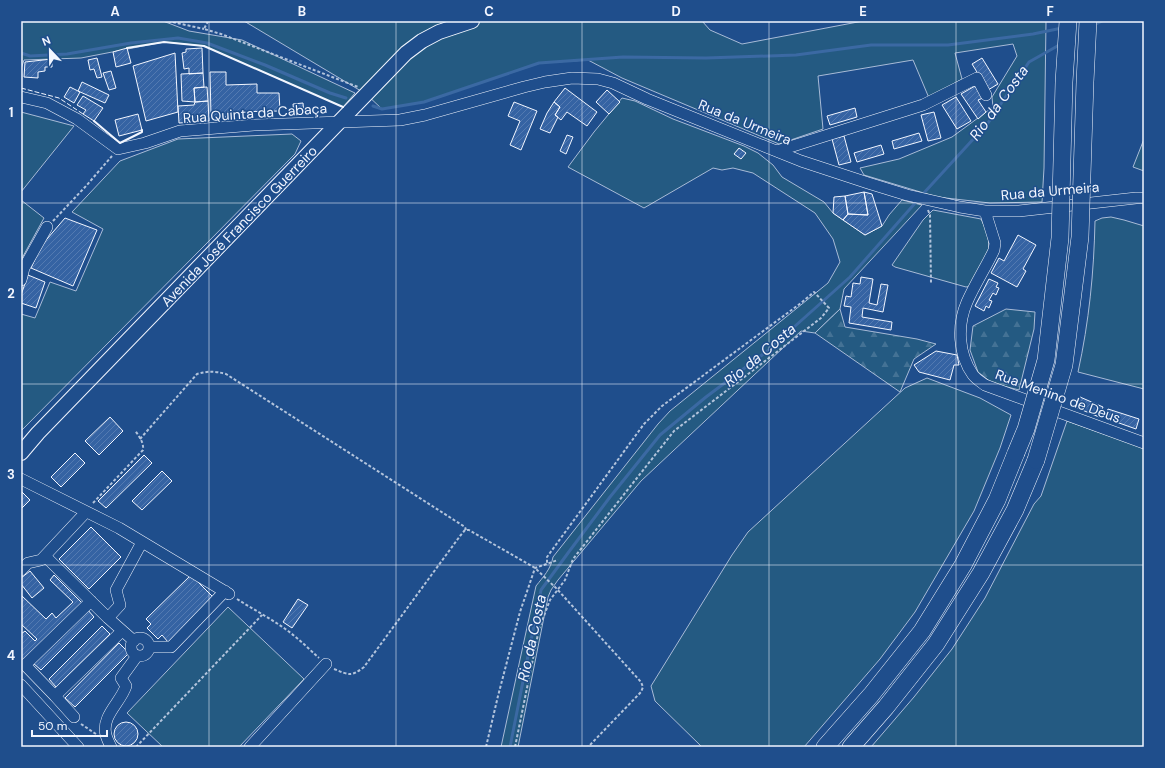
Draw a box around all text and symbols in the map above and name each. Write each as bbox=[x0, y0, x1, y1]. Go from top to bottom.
text: A bbox=[110, 3, 120, 20]
text: B bbox=[298, 3, 306, 20]
text: C bbox=[484, 3, 494, 20]
text: D bbox=[671, 3, 681, 20]
text: E bbox=[859, 3, 867, 20]
text: F bbox=[1046, 3, 1054, 20]
north arrow bbox=[30, 30, 70, 70]
text: N bbox=[40, 33, 53, 49]
water label: Rio da Costa bbox=[965, 61, 1033, 145]
street label: Rua da Urmeira bbox=[696, 95, 794, 149]
street label: Rua Quinta da Cabaça bbox=[182, 99, 328, 127]
text: 1 bbox=[9, 104, 13, 121]
street label: Avenida José Francisco Guerreiro bbox=[157, 142, 321, 310]
street label: Rua da Urmeira bbox=[1000, 178, 1100, 204]
text: 2 bbox=[7, 285, 15, 302]
water label: Rio da Costa bbox=[720, 319, 800, 391]
street label: Rua Menino de Deus bbox=[993, 365, 1123, 427]
text: 3 bbox=[7, 466, 15, 483]
water label: Rio da Costa bbox=[513, 593, 551, 683]
text: 4 bbox=[7, 647, 15, 664]
scale bar bbox=[32, 712, 107, 738]
text: 50 m bbox=[38, 718, 67, 734]

